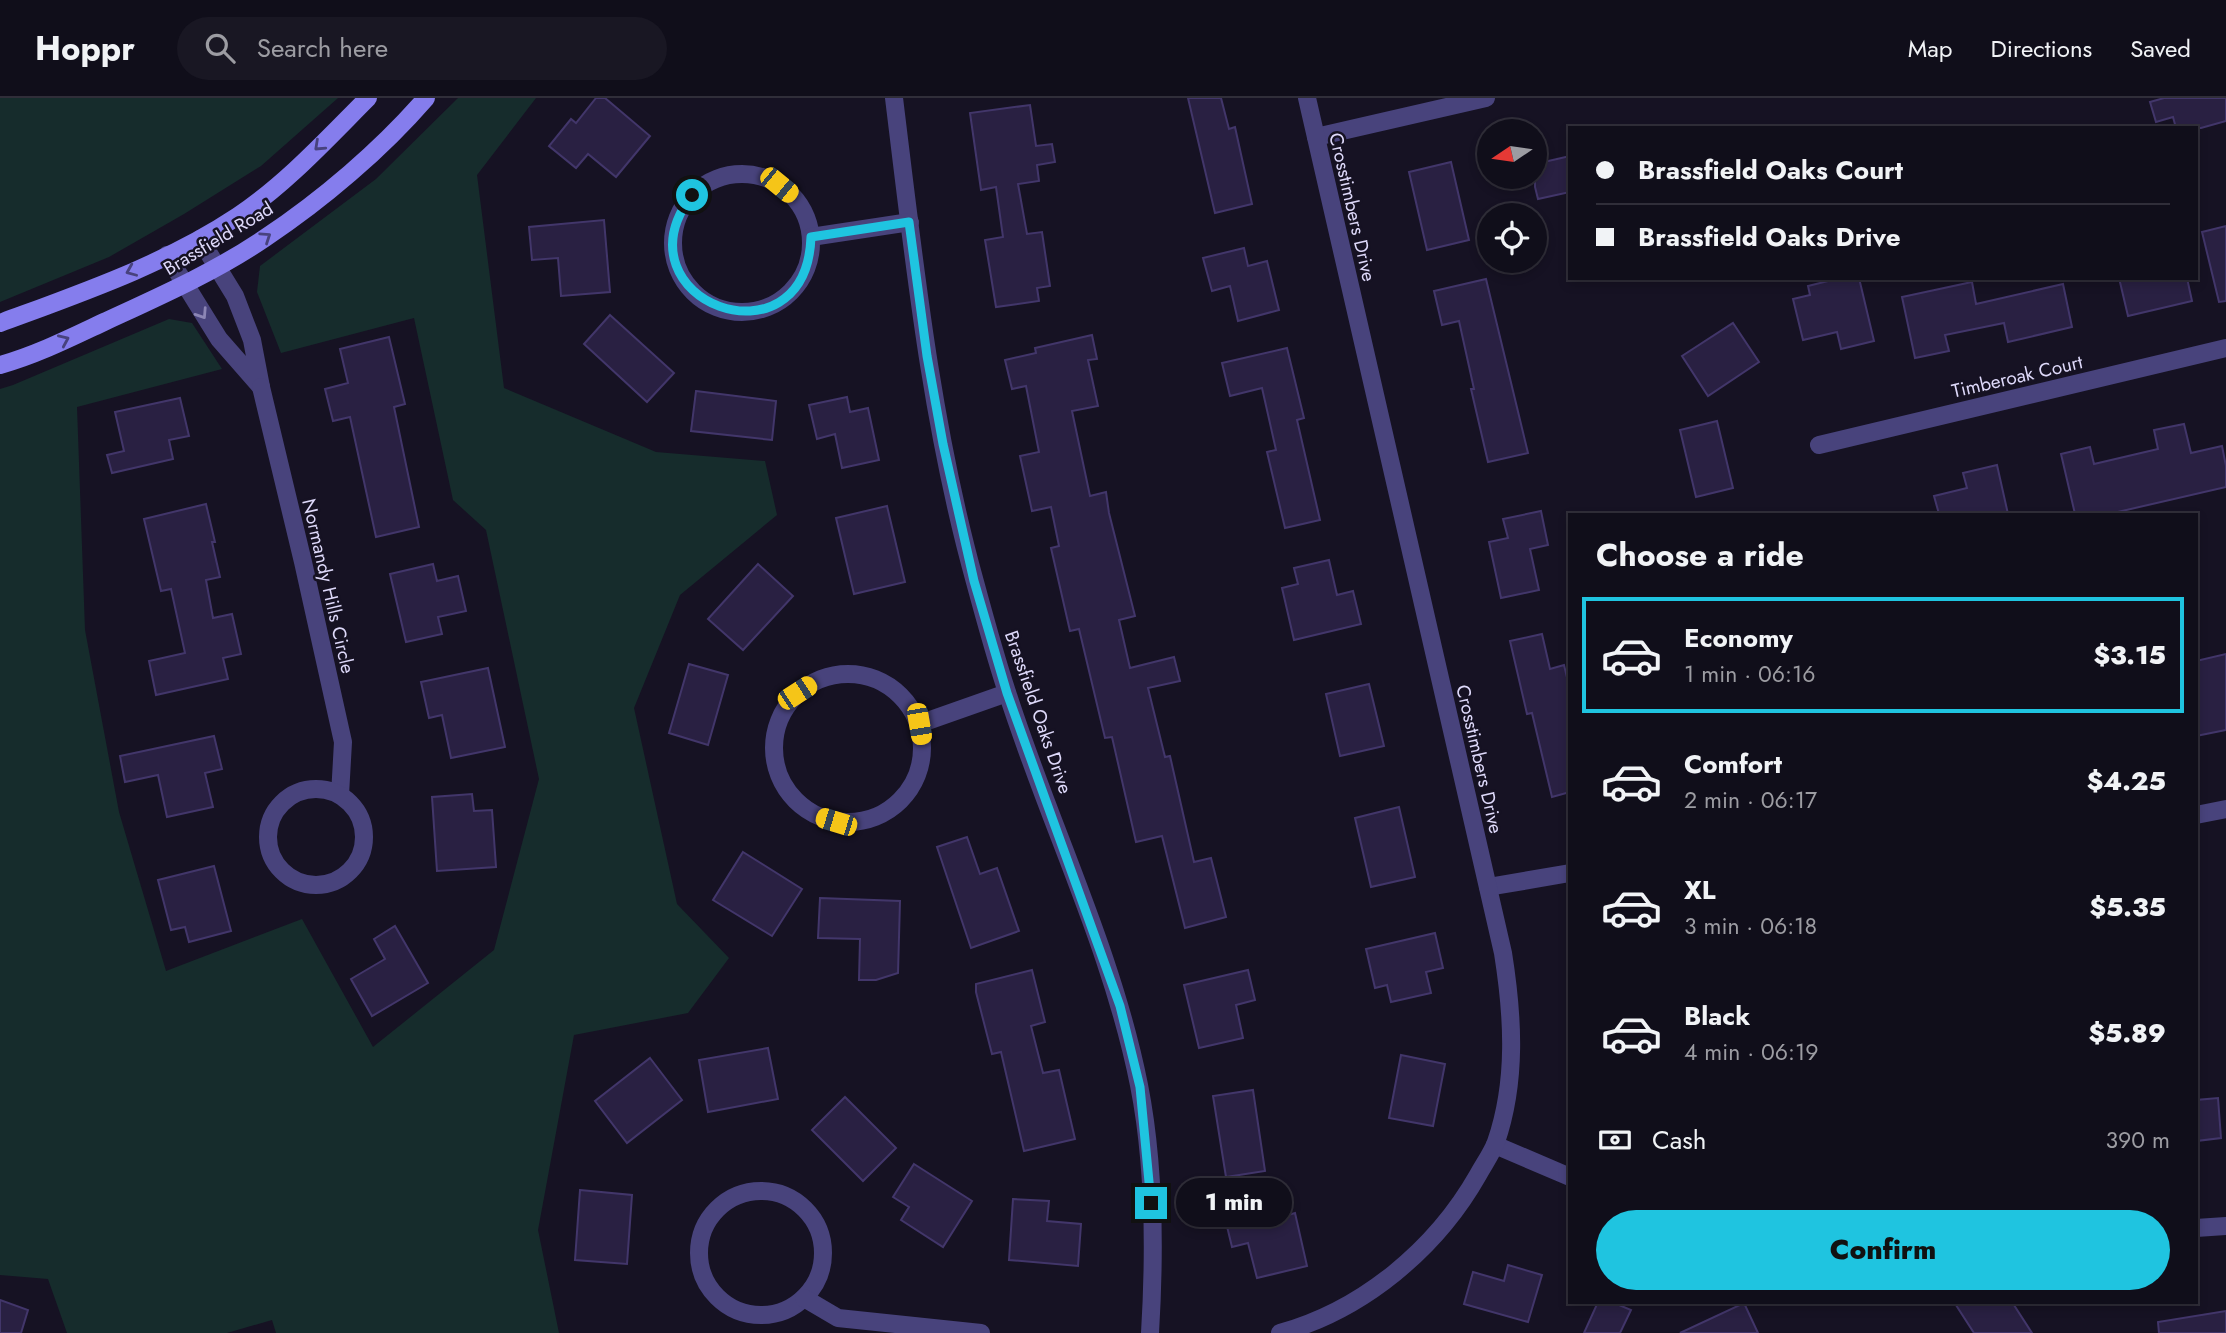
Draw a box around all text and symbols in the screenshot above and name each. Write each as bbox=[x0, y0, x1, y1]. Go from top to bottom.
search box bbox=[177, 17, 667, 80]
text: Hoppr bbox=[35, 25, 135, 72]
icon: search bbox=[201, 29, 239, 67]
text: Search here bbox=[257, 29, 388, 67]
text: Map bbox=[1908, 31, 1953, 66]
text: Directions bbox=[1991, 31, 2092, 66]
text: Saved bbox=[2130, 31, 2191, 66]
north arrow bbox=[1477, 119, 1547, 189]
map controls bbox=[1477, 119, 1547, 273]
street label: Crosstimbers Drive bbox=[1322, 130, 1383, 284]
one-way arrow bbox=[314, 138, 327, 151]
text: Brassfield Oaks Court bbox=[1638, 151, 1903, 189]
car bbox=[757, 164, 802, 206]
route start bbox=[676, 179, 708, 211]
street label: Brassfield Road bbox=[158, 195, 278, 282]
button: locate bbox=[1477, 203, 1547, 273]
text: Brassfield Oaks Drive bbox=[1638, 218, 1901, 256]
one-way arrow bbox=[258, 233, 271, 245]
one-way arrow bbox=[126, 263, 138, 277]
one-way arrow bbox=[194, 306, 207, 319]
one-way arrow bbox=[56, 334, 69, 348]
street label: Timberoak Court bbox=[1949, 348, 2086, 405]
street label: Normandy Hills Circle bbox=[295, 496, 362, 676]
text: Choose a ride bbox=[1596, 532, 1804, 578]
text: Economy bbox=[1684, 619, 1793, 657]
icon: car bbox=[1600, 624, 1663, 687]
street label: Brassfield Oaks Drive bbox=[998, 627, 1079, 797]
text: $3.15 bbox=[2094, 636, 2166, 674]
text: 1 min · 06:16 bbox=[1684, 657, 1816, 691]
car bbox=[774, 673, 821, 713]
street label: Crosstimbers Drive bbox=[1449, 682, 1510, 836]
car bbox=[906, 701, 933, 747]
text: Comfort bbox=[1684, 745, 1782, 783]
icon: car bbox=[1600, 750, 1663, 813]
text: $4.25 bbox=[2087, 762, 2166, 800]
text: 2 min · 06:17 bbox=[1684, 783, 1817, 817]
car bbox=[813, 806, 860, 838]
text: XL bbox=[1684, 871, 1716, 909]
icon: car bbox=[1600, 876, 1663, 939]
text: $5.35 bbox=[2089, 888, 2166, 926]
text: 3 min · 06:18 bbox=[1684, 909, 1817, 943]
text: Black bbox=[1684, 997, 1750, 1035]
icon: car bbox=[1600, 1002, 1663, 1065]
text: $5.89 bbox=[2089, 1014, 2166, 1052]
text: 4 min · 06:19 bbox=[1684, 1035, 1819, 1069]
icon: cash bbox=[1596, 1121, 1634, 1159]
text: Cash bbox=[1652, 1121, 1706, 1159]
text: 390 m bbox=[2106, 1123, 2170, 1157]
callout: 1 min bbox=[1176, 1178, 1291, 1228]
text: 1 min bbox=[1205, 1185, 1263, 1219]
route end bbox=[1135, 1187, 1167, 1219]
button: Confirm bbox=[1596, 1210, 2170, 1290]

